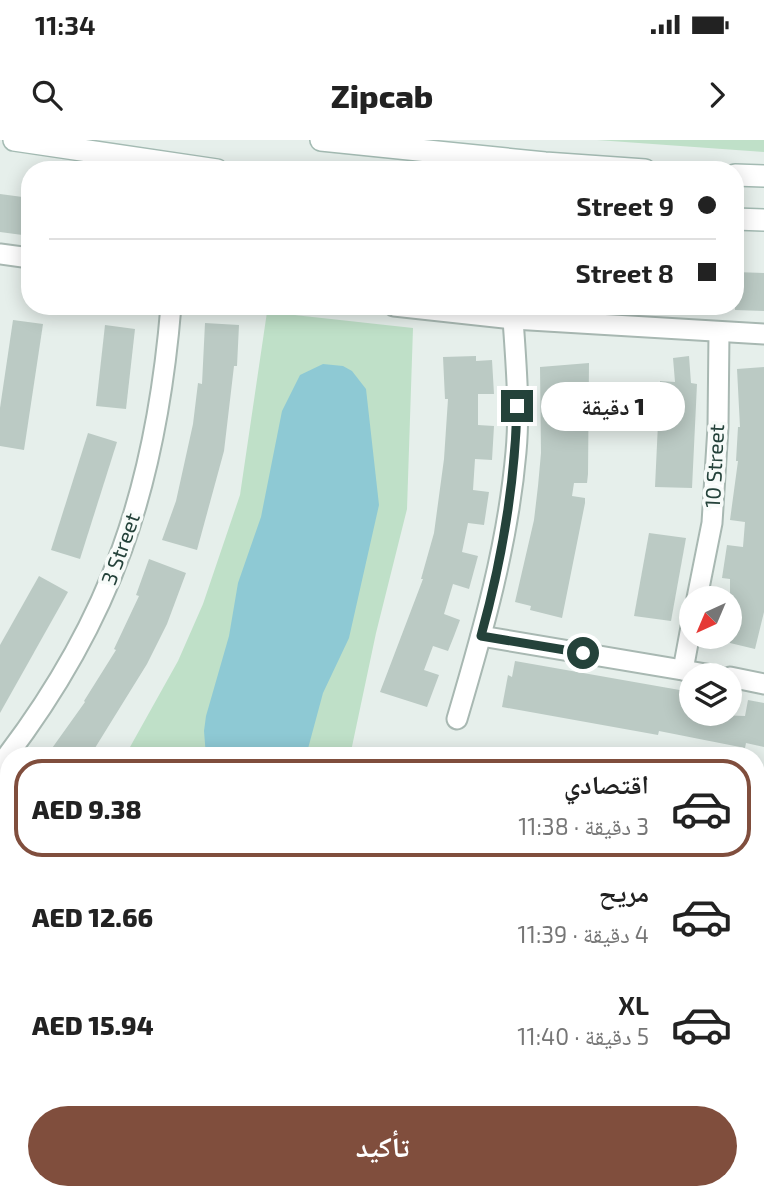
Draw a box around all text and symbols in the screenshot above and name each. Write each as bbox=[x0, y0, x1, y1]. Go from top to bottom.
text: 11:34 bbox=[35, 9, 95, 40]
icon: search bbox=[28, 76, 66, 114]
text: Zipcab bbox=[331, 76, 433, 114]
icon: forward bbox=[698, 76, 736, 114]
text: 9 Street bbox=[576, 190, 674, 221]
text: 8 Street bbox=[575, 257, 674, 288]
callout: 1 دقيقة bbox=[542, 382, 685, 430]
route end bbox=[501, 390, 533, 422]
text: 1 دقيقة bbox=[581, 392, 645, 420]
street label: 10 Street bbox=[699, 423, 728, 509]
street label: 3 Street bbox=[95, 509, 144, 588]
north arrow bbox=[679, 586, 742, 649]
map controls bbox=[679, 586, 742, 726]
route start bbox=[567, 637, 599, 669]
button: layers bbox=[679, 663, 742, 726]
text: اقتصادي bbox=[564, 768, 649, 799]
icon: car bbox=[670, 777, 733, 840]
text: AED 9.38 bbox=[32, 793, 142, 824]
text: 3 دقيقة · 11:38 bbox=[518, 812, 649, 840]
text: مريح bbox=[599, 876, 649, 907]
icon: car bbox=[670, 885, 733, 948]
text: AED 12.66 bbox=[32, 901, 153, 932]
text: 4 دقيقة · 11:39 bbox=[518, 920, 649, 948]
text: XL bbox=[618, 989, 649, 1020]
icon: car bbox=[670, 993, 733, 1056]
text: AED 15.94 bbox=[32, 1009, 154, 1040]
text: 5 دقيقة · 11:40 bbox=[517, 1022, 649, 1050]
button: تأكيد bbox=[28, 1106, 737, 1186]

